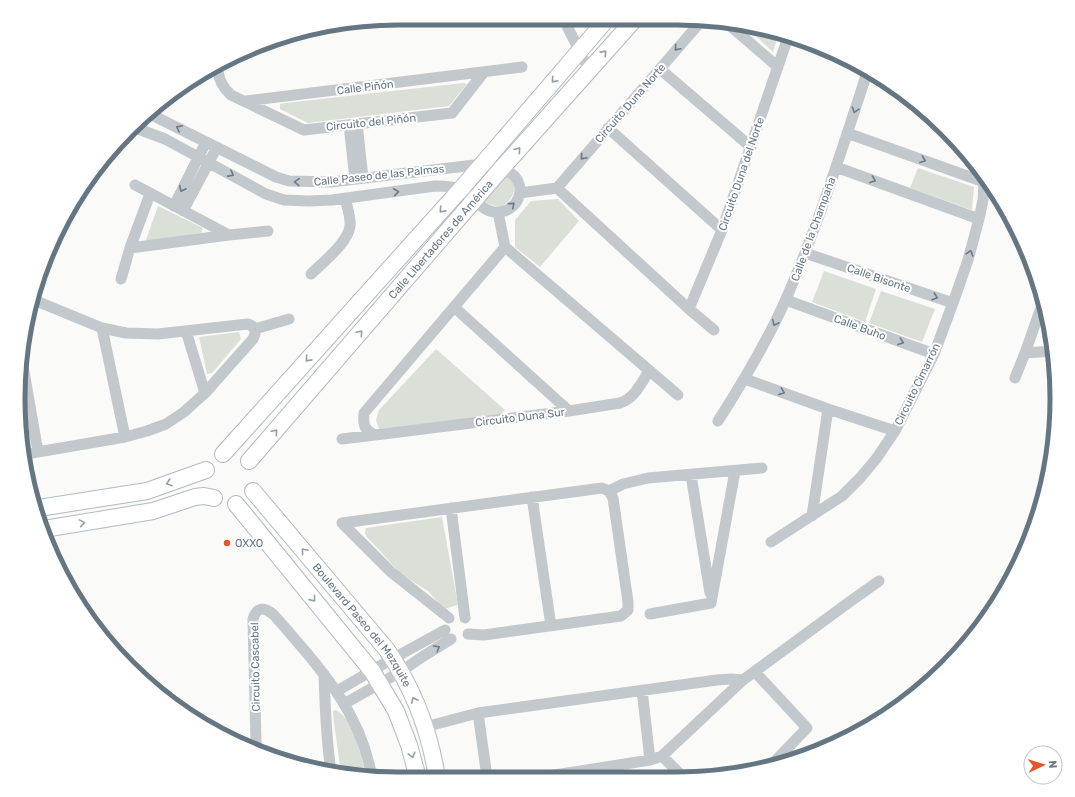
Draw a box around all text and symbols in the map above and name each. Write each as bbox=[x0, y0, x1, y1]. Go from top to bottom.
one-way arrow bbox=[675, 44, 682, 51]
one-way arrow bbox=[600, 50, 607, 58]
street label: Circuito Duna Norte bbox=[592, 61, 668, 146]
one-way arrow bbox=[552, 75, 559, 83]
street label: Calle Piñón bbox=[336, 78, 394, 97]
one-way arrow bbox=[851, 106, 860, 113]
street label: Circuito del Piñón bbox=[326, 111, 417, 134]
street label: Circuito Duna del Norte bbox=[716, 116, 767, 233]
one-way arrow bbox=[176, 125, 183, 133]
one-way arrow bbox=[513, 148, 520, 155]
one-way arrow bbox=[580, 153, 587, 160]
one-way arrow bbox=[920, 156, 927, 164]
street label: Calle Paseo de las Palmas bbox=[313, 162, 445, 189]
one-way arrow bbox=[226, 170, 234, 177]
street label: Calle de la Champaña bbox=[789, 175, 838, 283]
one-way arrow bbox=[869, 175, 876, 184]
one-way arrow bbox=[294, 177, 300, 186]
street label: Calle Libertadores de América bbox=[386, 178, 496, 302]
one-way arrow bbox=[179, 185, 187, 192]
one-way arrow bbox=[393, 188, 399, 197]
one-way arrow bbox=[507, 203, 515, 210]
one-way arrow bbox=[439, 205, 447, 213]
one-way arrow bbox=[965, 250, 974, 257]
street label: Calle Bisonte bbox=[845, 261, 912, 295]
one-way arrow bbox=[931, 292, 938, 301]
street label: Calle Buho bbox=[832, 312, 888, 343]
one-way arrow bbox=[772, 319, 780, 326]
one-way arrow bbox=[355, 330, 362, 338]
one-way arrow bbox=[898, 337, 905, 346]
street label: Circuito Cimarrón bbox=[892, 341, 943, 427]
one-way arrow bbox=[306, 354, 313, 362]
one-way arrow bbox=[778, 387, 785, 396]
street label: Circuito Duna Sur bbox=[475, 405, 566, 429]
one-way arrow bbox=[270, 429, 277, 436]
one-way arrow bbox=[166, 478, 173, 487]
one-way arrow bbox=[79, 519, 85, 528]
place label: OXXO bbox=[235, 537, 263, 550]
marker: OXXO bbox=[222, 538, 232, 548]
one-way arrow bbox=[301, 549, 308, 556]
street label: Boulevard Paseo del Mezquite bbox=[310, 561, 413, 689]
one-way arrow bbox=[309, 595, 316, 602]
street label: Circuito Cascabel bbox=[248, 622, 263, 712]
one-way arrow bbox=[433, 645, 440, 653]
one-way arrow bbox=[411, 697, 419, 705]
north arrow bbox=[1023, 745, 1063, 785]
one-way arrow bbox=[407, 752, 415, 758]
text: N bbox=[1046, 760, 1059, 769]

